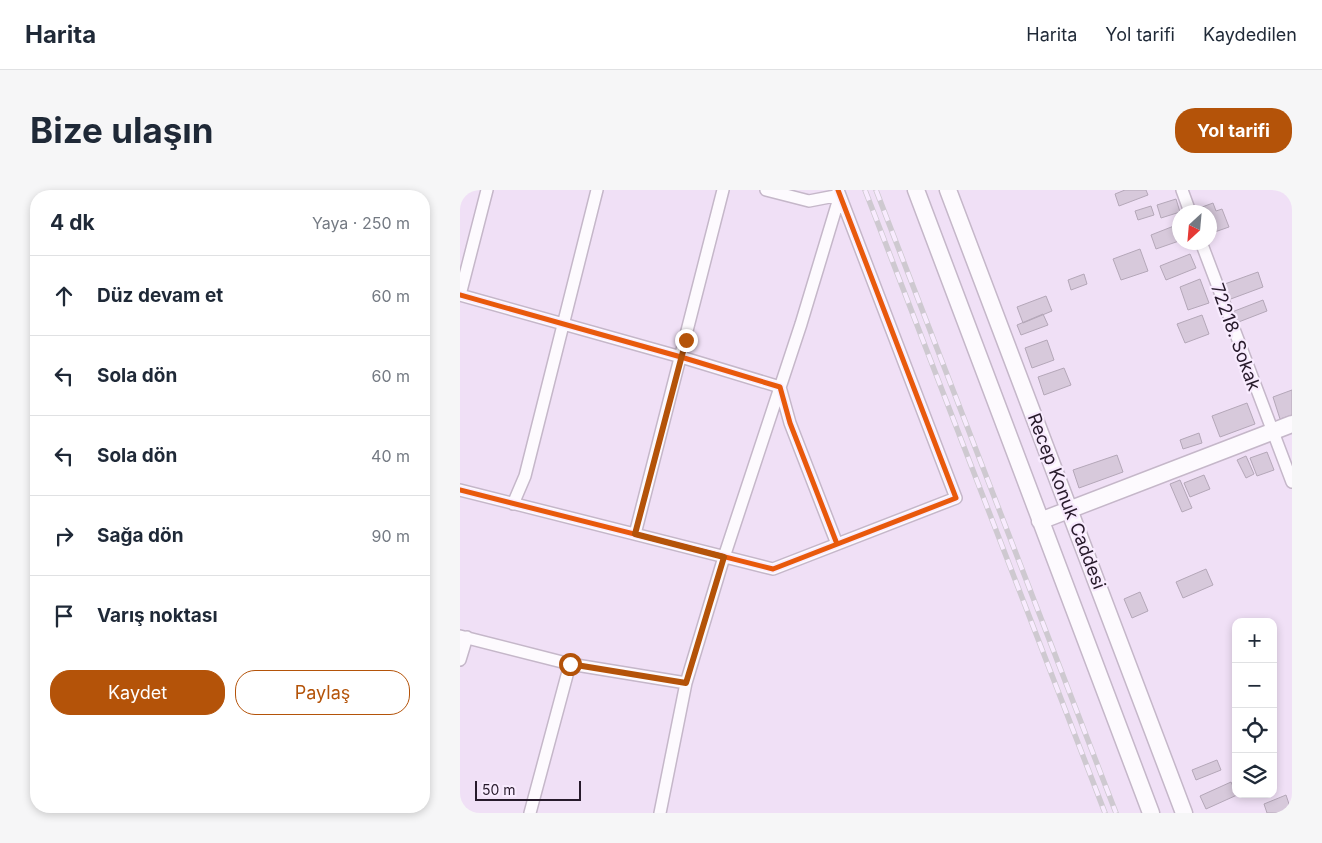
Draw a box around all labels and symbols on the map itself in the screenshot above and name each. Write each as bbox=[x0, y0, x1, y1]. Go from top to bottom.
north arrow bbox=[1172, 205, 1217, 250]
street label: 72218. Sokak bbox=[1207, 280, 1265, 394]
route end bbox=[675, 329, 698, 352]
street label: Recep Konuk Caddesi bbox=[1024, 410, 1110, 592]
route start bbox=[559, 653, 582, 676]
scale bar bbox=[475, 778, 581, 801]

